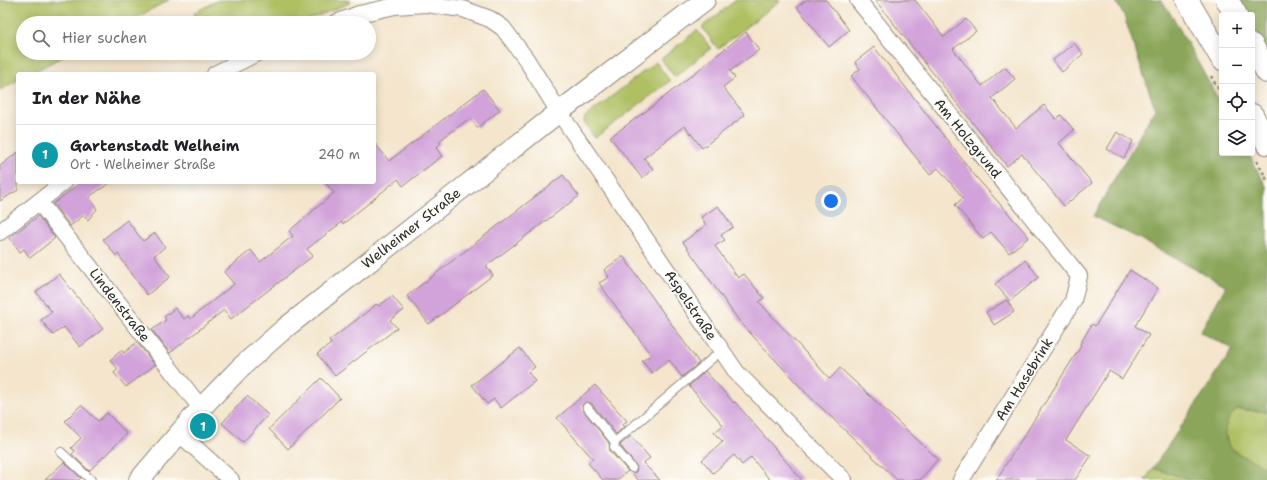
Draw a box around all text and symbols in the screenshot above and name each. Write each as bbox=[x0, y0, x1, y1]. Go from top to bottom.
map controls bbox=[1219, 12, 1255, 156]
button: + bbox=[1219, 12, 1255, 48]
search box bbox=[16, 16, 376, 60]
icon: search bbox=[30, 27, 52, 49]
text: Hier suchen bbox=[62, 28, 147, 48]
button: − bbox=[1219, 48, 1255, 84]
button: locate bbox=[1219, 84, 1255, 120]
text: In der Nähe bbox=[32, 87, 141, 109]
street label: Am Holzgrund bbox=[930, 94, 1006, 182]
button: layers bbox=[1219, 120, 1255, 156]
text: Gartenstadt Welheim bbox=[70, 136, 239, 156]
text: 1 bbox=[42, 146, 48, 163]
text: 240 m bbox=[318, 146, 360, 163]
text: Ort · Welheimer Straße bbox=[70, 156, 216, 173]
street label: Welheimer Straße bbox=[358, 184, 464, 272]
your location bbox=[821, 191, 841, 211]
street label: Lindenstraße bbox=[86, 264, 154, 346]
street label: Aspelstraße bbox=[661, 266, 721, 344]
street label: Am Hasebrink bbox=[991, 334, 1057, 424]
pin: 1 bbox=[190, 411, 216, 441]

